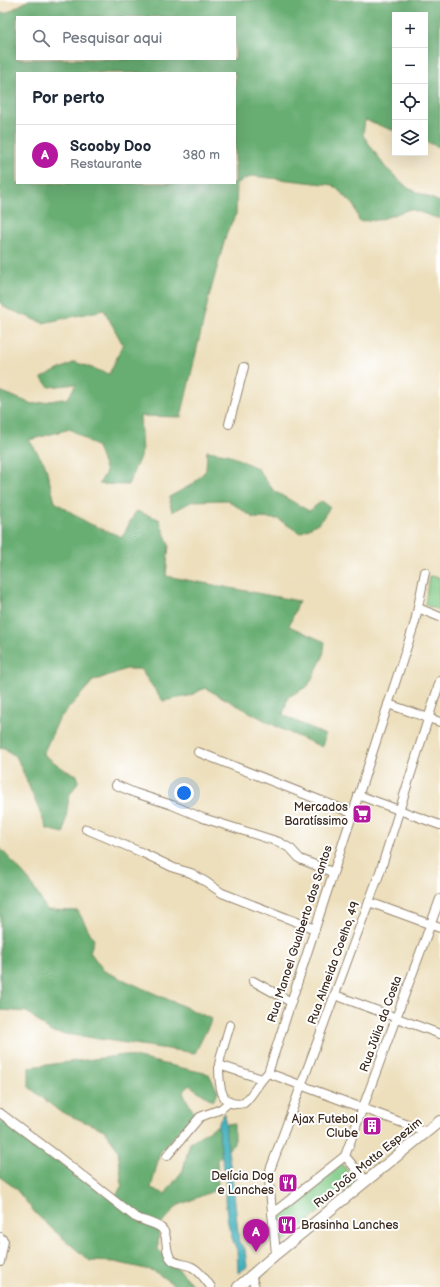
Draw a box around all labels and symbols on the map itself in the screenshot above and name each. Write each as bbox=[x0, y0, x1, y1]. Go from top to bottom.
your location bbox=[174, 783, 194, 803]
place label: Mercados Baratíssimo bbox=[284, 800, 348, 829]
supermarket icon: Mercados Baratíssimo bbox=[351, 803, 373, 825]
street label: Rua Manoel Gualberto dos Santos bbox=[264, 843, 336, 1024]
street label: Rua Almeida Coelho, 49 bbox=[305, 899, 363, 1027]
street label: Rua Júlia da Costa bbox=[357, 974, 405, 1074]
place label: Ajax Futebol Clube bbox=[292, 1112, 358, 1141]
street label: Rua João Motta Espezim bbox=[311, 1115, 425, 1211]
building icon: Ajax Futebol Clube bbox=[361, 1115, 383, 1137]
place label: Delícia Dog e Lanches bbox=[211, 1169, 274, 1198]
restaurant icon: Delícia Dog e Lanches bbox=[277, 1172, 299, 1194]
restaurant icon: Brasinha Lanches bbox=[276, 1214, 298, 1236]
place label: Brasinha Lanches bbox=[301, 1218, 399, 1233]
pin: A bbox=[243, 1219, 269, 1252]

